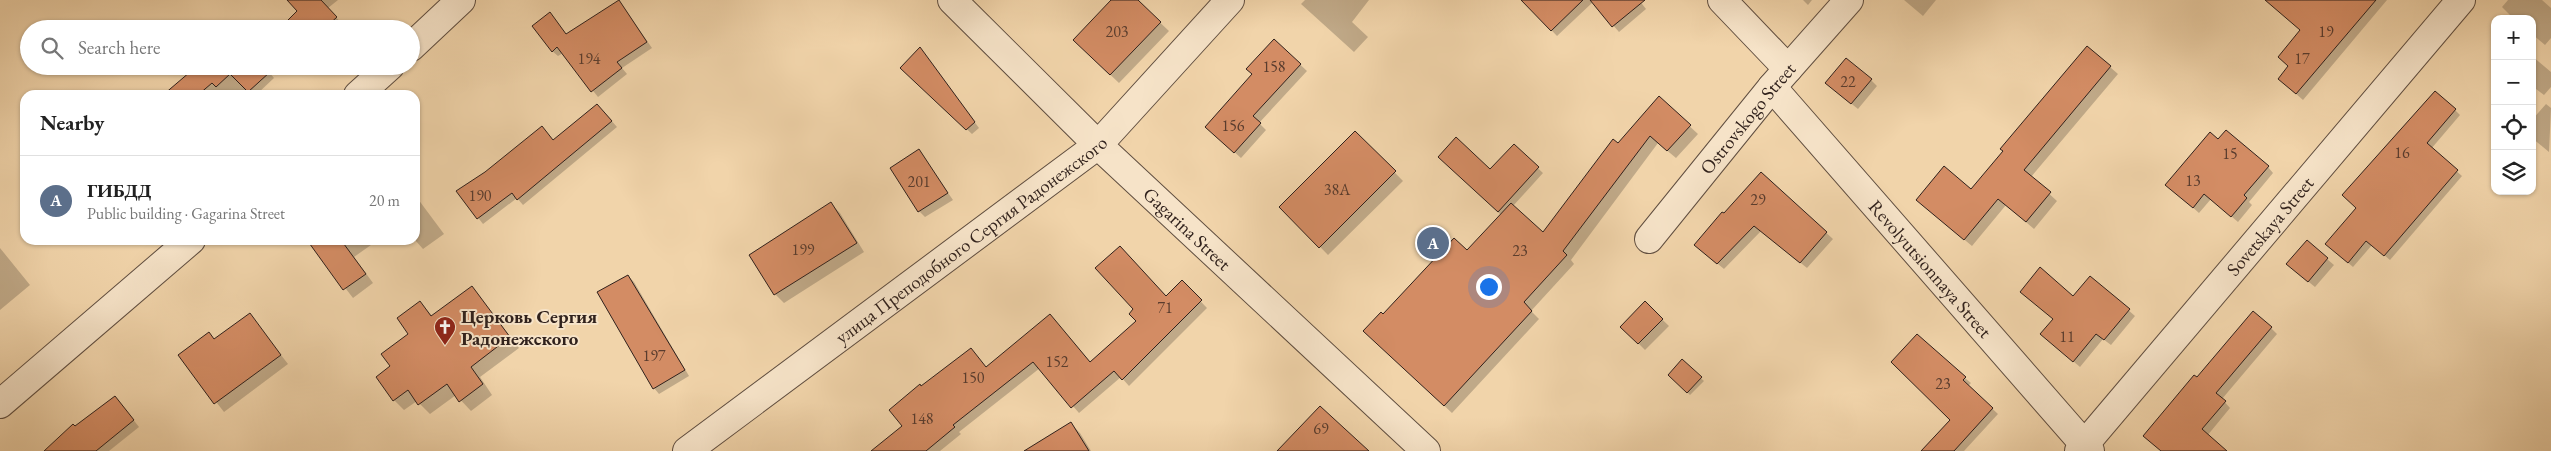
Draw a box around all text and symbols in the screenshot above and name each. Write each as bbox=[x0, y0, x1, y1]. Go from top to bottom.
map controls bbox=[2491, 15, 2536, 195]
button: + bbox=[2491, 15, 2536, 60]
search box bbox=[20, 20, 420, 75]
house number: 203 bbox=[1105, 21, 1129, 42]
house number: 19 bbox=[2318, 21, 2334, 42]
icon: search bbox=[38, 34, 66, 62]
text: Search here bbox=[78, 35, 160, 60]
house number: 194 bbox=[577, 48, 601, 69]
house number: 17 bbox=[2294, 48, 2310, 69]
house number: 158 bbox=[1262, 56, 1286, 77]
street label: Ostrovskogo Street bbox=[1694, 57, 1801, 179]
button: − bbox=[2491, 60, 2536, 105]
house number: 22 bbox=[1840, 71, 1856, 92]
button: locate bbox=[2491, 105, 2536, 150]
text: Nearby bbox=[40, 109, 104, 136]
house number: 156 bbox=[1221, 115, 1245, 136]
street label: улица Преподобного Сергия Радонежского bbox=[830, 131, 1113, 349]
house number: 16 bbox=[2394, 142, 2410, 163]
house number: 15 bbox=[2222, 143, 2238, 164]
button: layers bbox=[2491, 150, 2536, 195]
house number: 13 bbox=[2185, 170, 2201, 191]
house number: 201 bbox=[907, 171, 931, 192]
street label: Sovetskaya Street bbox=[2220, 171, 2319, 281]
text: ГИБДД bbox=[87, 178, 151, 203]
house number: 38А bbox=[1324, 179, 1351, 200]
street label: Gagarina Street bbox=[1138, 181, 1237, 276]
house number: 190 bbox=[468, 185, 492, 206]
house number: 29 bbox=[1750, 189, 1766, 210]
text: A bbox=[50, 190, 62, 211]
text: 20 m bbox=[369, 190, 400, 211]
street label: Revolyutsionnaya Street bbox=[1863, 194, 1998, 343]
text: Public building · Gagarina Street bbox=[87, 203, 285, 224]
pin: A bbox=[1417, 224, 1449, 262]
house number: 199 bbox=[791, 239, 815, 260]
house number: 23 bbox=[1512, 240, 1528, 261]
your location bbox=[1476, 274, 1502, 300]
house number: 71 bbox=[1157, 297, 1173, 318]
place label: Церковь Сергия Радонежского bbox=[461, 304, 597, 351]
church icon: Церковь Сергия Радонежского bbox=[433, 315, 457, 346]
house number: 11 bbox=[2059, 326, 2075, 347]
house number: 197 bbox=[642, 345, 666, 366]
house number: 152 bbox=[1045, 351, 1069, 372]
house number: 150 bbox=[961, 367, 985, 388]
house number: 23 bbox=[1935, 373, 1951, 394]
house number: 148 bbox=[910, 408, 934, 429]
house number: 69 bbox=[1313, 418, 1329, 439]

